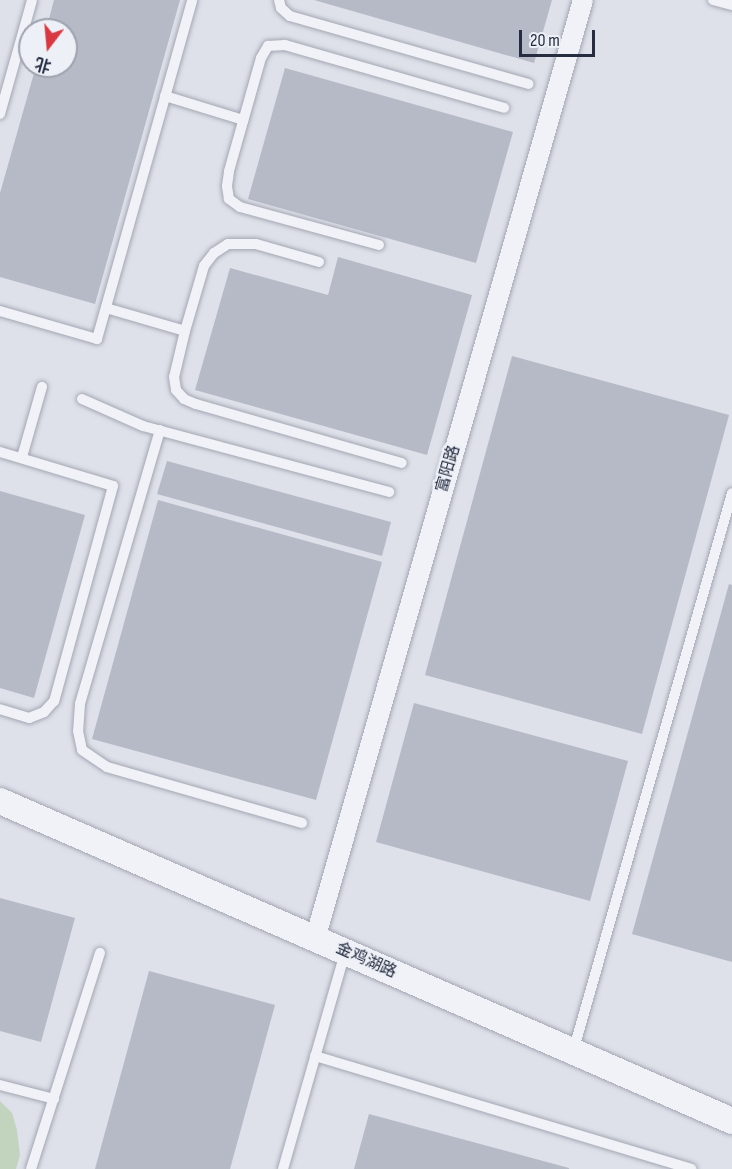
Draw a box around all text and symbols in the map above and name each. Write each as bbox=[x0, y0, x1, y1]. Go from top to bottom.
north arrow bbox=[18, 18, 78, 78]
scale bar bbox=[522, 18, 598, 56]
text: 20 m bbox=[530, 30, 560, 51]
text: 北 bbox=[33, 53, 54, 75]
street label: 富阳路 bbox=[433, 443, 465, 495]
street label: 金鸡湖路 bbox=[333, 939, 399, 983]

